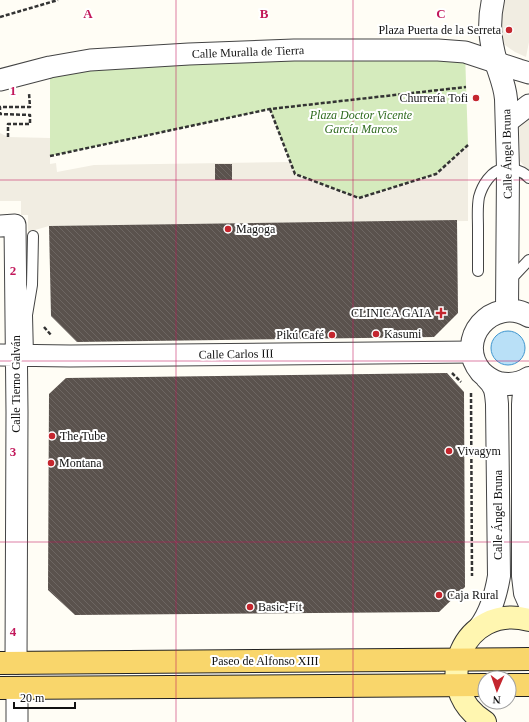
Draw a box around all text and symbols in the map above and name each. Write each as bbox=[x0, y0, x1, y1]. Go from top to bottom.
text: A bbox=[83, 6, 93, 21]
text: B bbox=[260, 6, 269, 21]
text: C bbox=[436, 6, 446, 21]
place label: Plaza Puerta de la Serreta bbox=[378, 23, 502, 37]
marker: Plaza Puerta de la Serreta bbox=[504, 25, 514, 35]
street label: Calle Muralla de Tierra bbox=[192, 43, 305, 61]
text: 1 bbox=[10, 83, 16, 98]
place label: Churrería Tofi bbox=[399, 91, 469, 105]
marker: Churrería Tofi bbox=[471, 93, 481, 103]
park label: Plaza Doctor Vicente García Marcos bbox=[309, 108, 413, 136]
street label: Calle Ángel Bruna bbox=[499, 108, 515, 199]
place label: Magoga bbox=[236, 222, 276, 236]
marker: Magoga bbox=[223, 224, 233, 234]
text: 2 bbox=[10, 263, 16, 278]
place label: CLINICA GAIA bbox=[351, 306, 432, 320]
marker: CLINICA GAIA bbox=[435, 307, 447, 319]
place label: Kasumi bbox=[384, 327, 422, 341]
place label: Pikú Café bbox=[276, 328, 324, 342]
marker: Kasumi bbox=[371, 329, 381, 339]
marker: Pikú Café bbox=[327, 330, 337, 340]
street label: Calle Tierno Galván bbox=[9, 335, 23, 433]
street label: Calle Carlos III bbox=[199, 346, 273, 362]
place label: The Tube bbox=[60, 429, 106, 443]
marker: The Tube bbox=[47, 431, 57, 441]
text: 3 bbox=[10, 444, 17, 459]
place label: Vivagym bbox=[457, 444, 502, 458]
marker: Vivagym bbox=[444, 446, 454, 456]
place label: Montana bbox=[59, 456, 102, 470]
marker: Montana bbox=[46, 458, 56, 468]
street label: Calle Ángel Bruna bbox=[491, 469, 505, 560]
place label: Caja Rural bbox=[447, 588, 499, 602]
marker: Caja Rural bbox=[434, 590, 444, 600]
place label: Basic-Fit bbox=[258, 600, 303, 614]
marker: Basic-Fit bbox=[245, 602, 255, 612]
text: 4 bbox=[10, 624, 17, 639]
street label: Paseo de Alfonso XIII bbox=[212, 654, 318, 668]
north arrow bbox=[477, 670, 517, 710]
scale bar bbox=[14, 684, 75, 710]
text: 20 m bbox=[20, 691, 45, 705]
text: N bbox=[492, 694, 501, 706]

